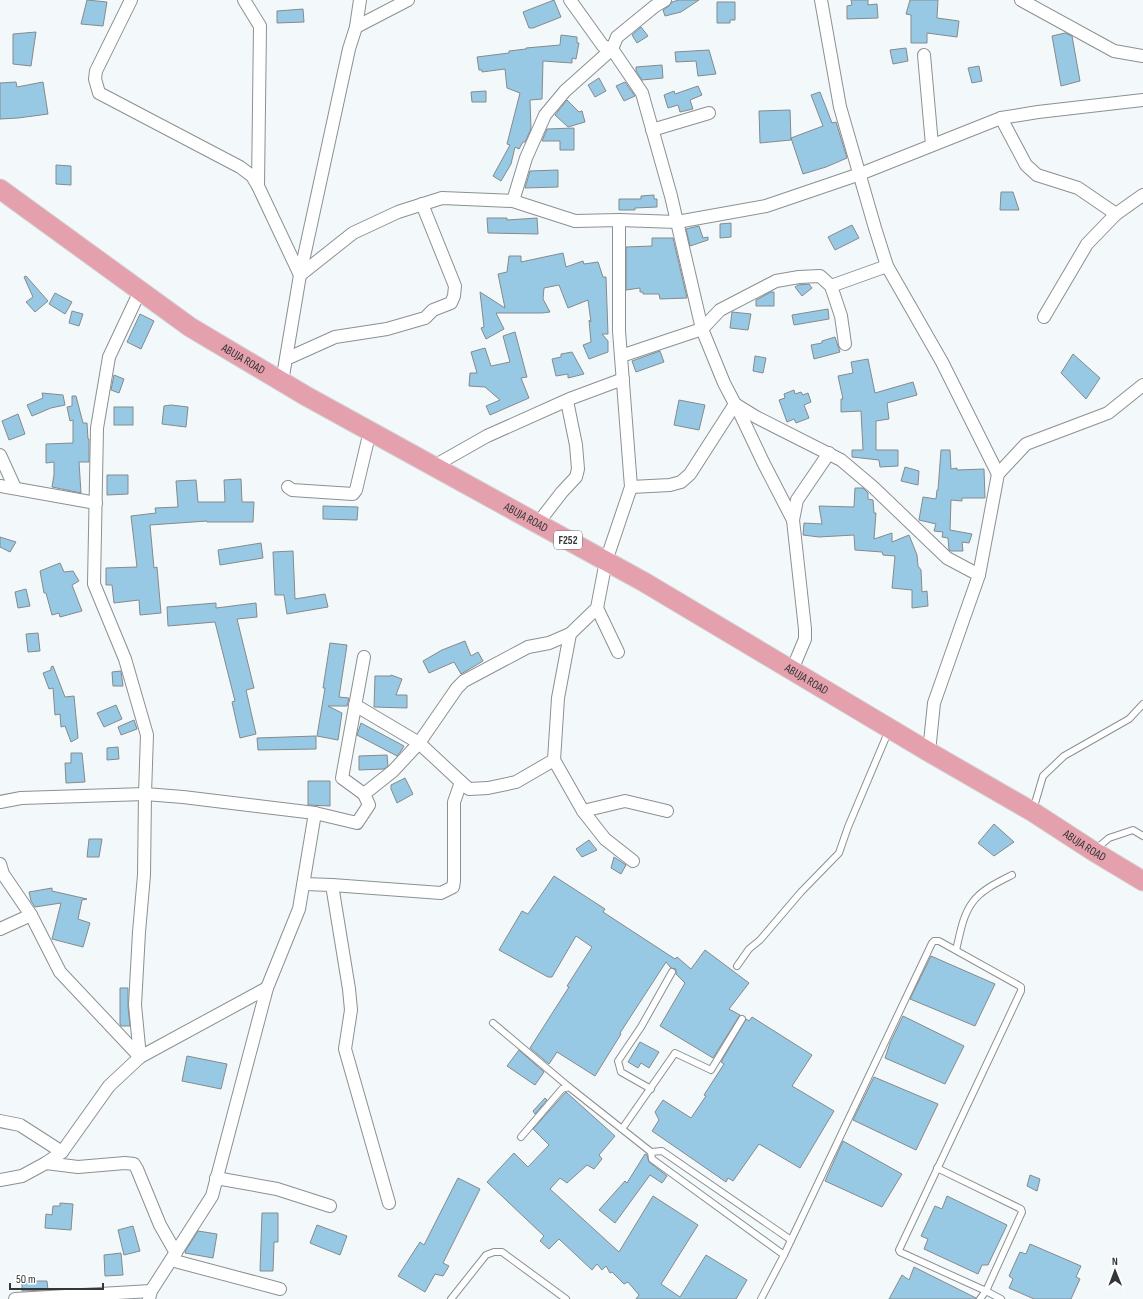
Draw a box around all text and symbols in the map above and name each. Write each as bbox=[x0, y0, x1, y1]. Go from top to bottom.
street label: ABUJA ROAD bbox=[218, 340, 268, 378]
street label: ABUJA ROAD bbox=[500, 499, 551, 536]
road number: F252 bbox=[554, 531, 582, 549]
street label: ABUJA ROAD bbox=[781, 660, 831, 698]
street label: ABUJA ROAD bbox=[1059, 826, 1109, 865]
north arrow bbox=[1095, 1251, 1135, 1291]
text: N bbox=[1112, 1255, 1118, 1268]
scale bar bbox=[10, 1265, 103, 1291]
text: 50 m bbox=[16, 1272, 36, 1287]

